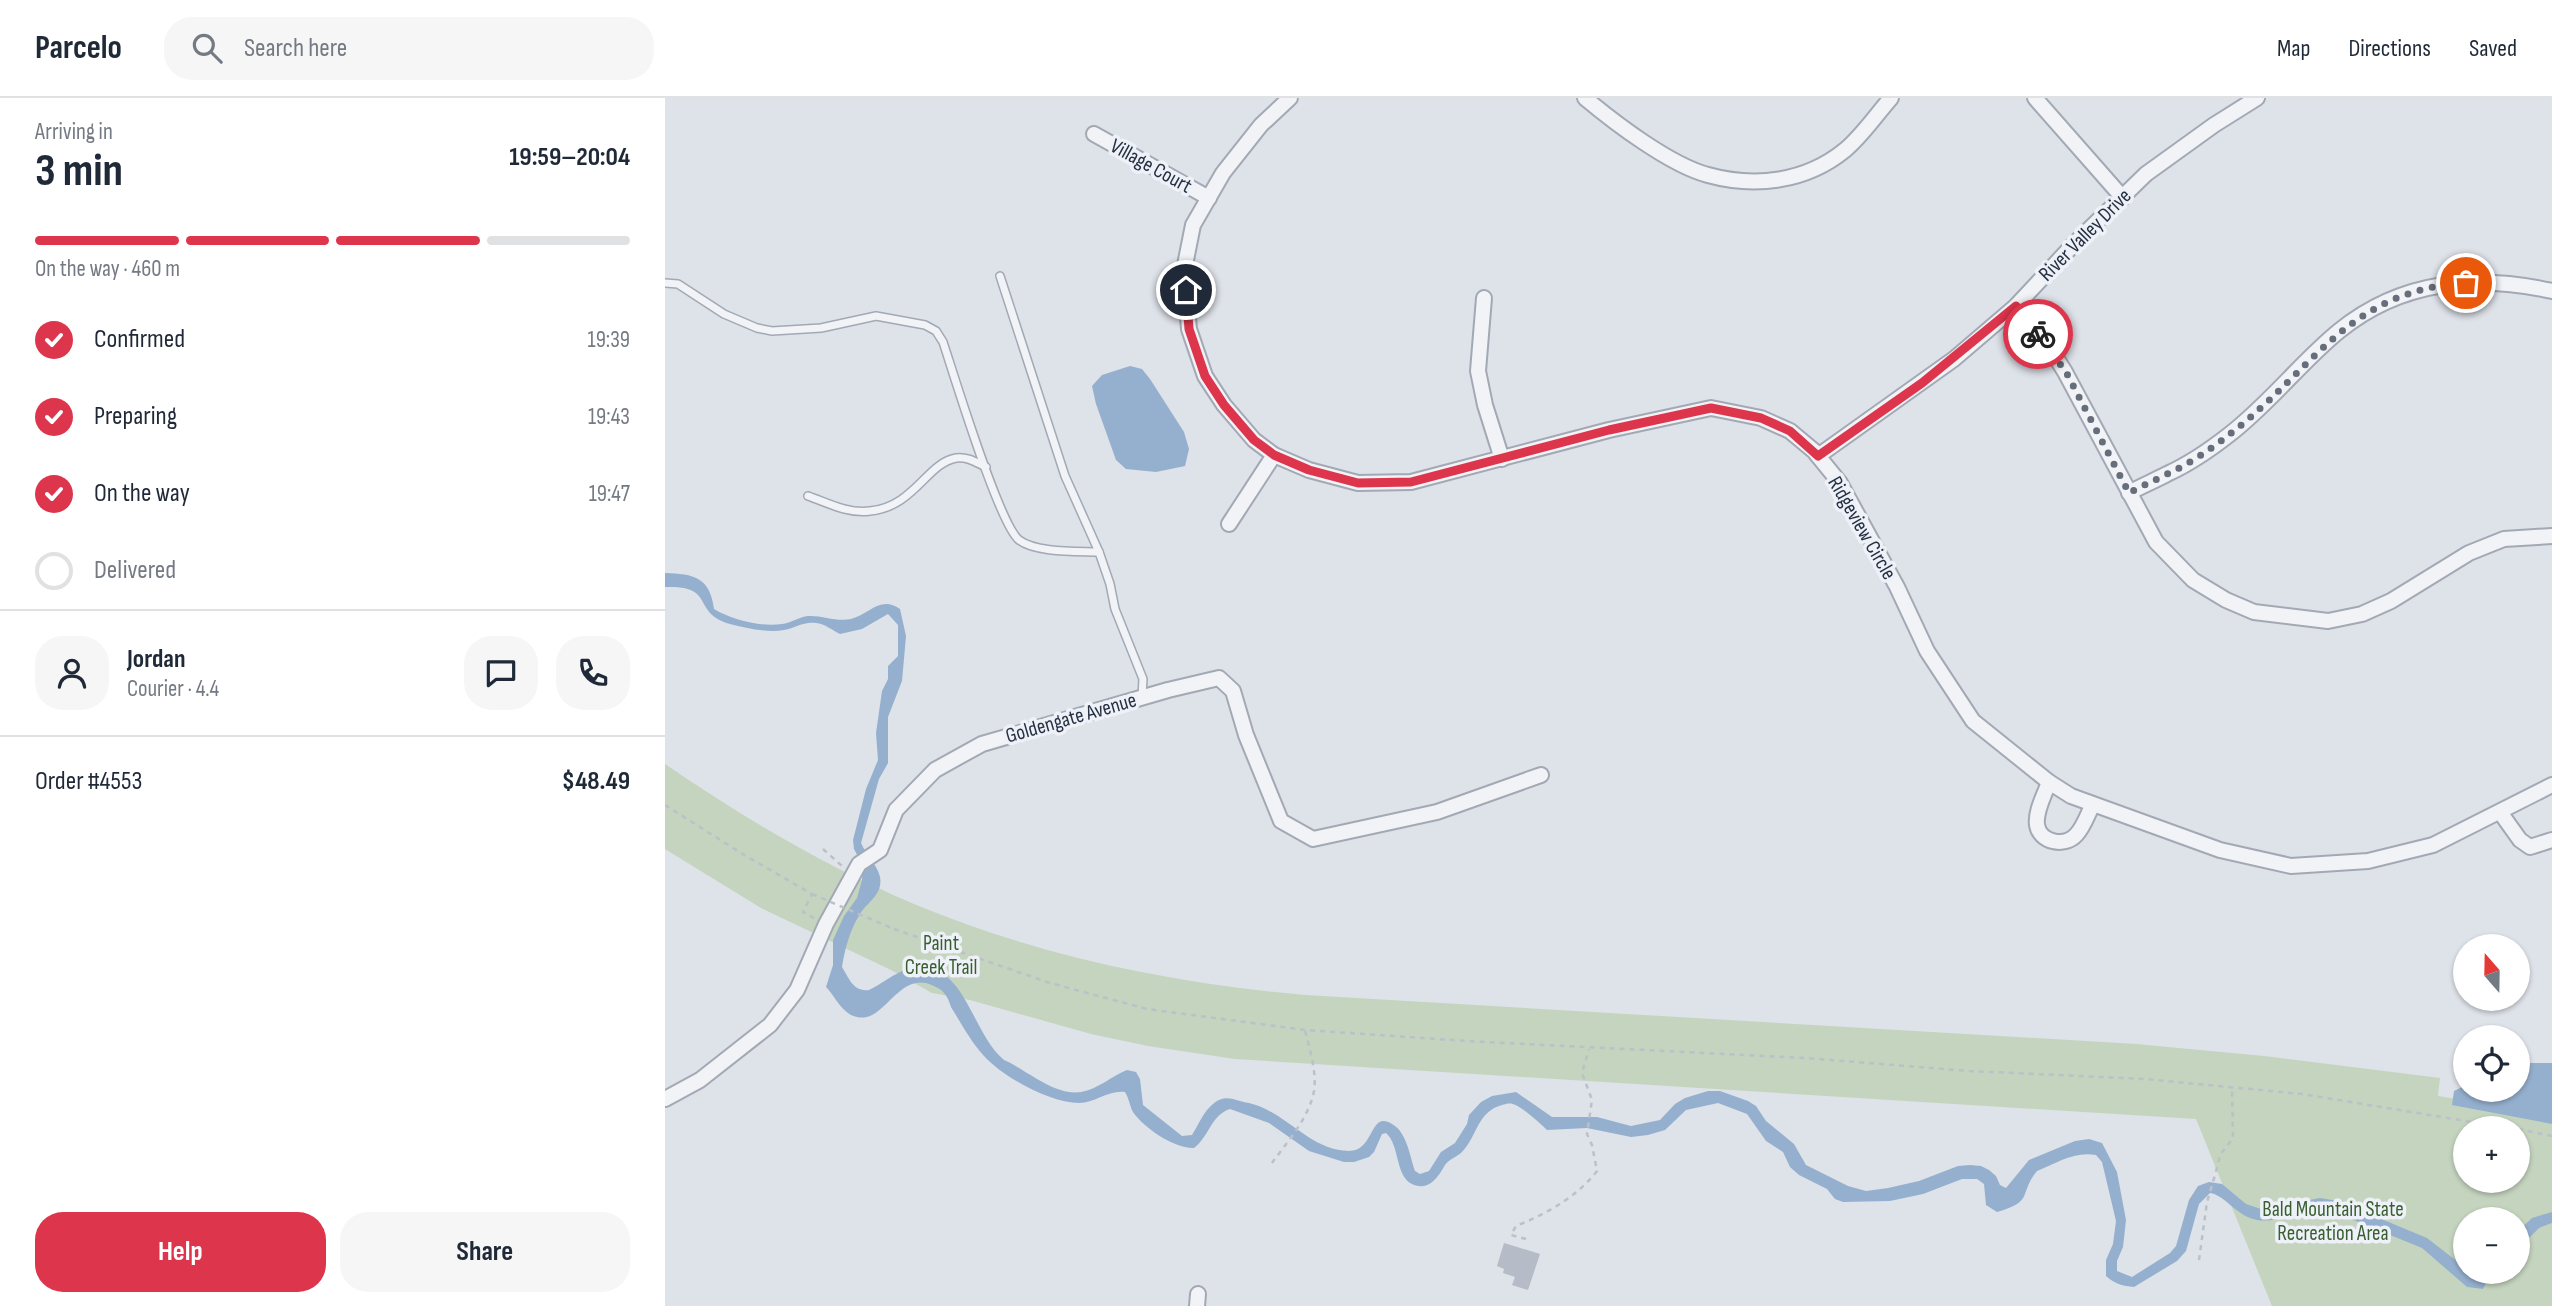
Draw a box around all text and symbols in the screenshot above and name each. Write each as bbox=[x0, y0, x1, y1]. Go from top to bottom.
search box bbox=[164, 17, 654, 80]
text: Parcelo bbox=[35, 28, 122, 68]
icon: search bbox=[188, 29, 226, 67]
text: Search here bbox=[244, 33, 347, 64]
text: Map bbox=[2277, 34, 2310, 63]
text: Directions bbox=[2348, 34, 2431, 63]
text: Saved bbox=[2469, 34, 2517, 63]
text: Arriving in bbox=[35, 118, 113, 146]
street label: Village Court bbox=[1106, 133, 1196, 199]
text: 19:59–20:04 bbox=[509, 142, 630, 173]
text: 3 min bbox=[35, 144, 123, 199]
street label: River Valley Drive bbox=[2034, 184, 2136, 286]
pin bbox=[2436, 253, 2496, 313]
text: On the way · 460 m bbox=[35, 255, 180, 283]
pin bbox=[1156, 260, 1216, 320]
icon: bag bbox=[2447, 264, 2485, 302]
icon: home bbox=[1167, 271, 1205, 309]
courier bbox=[2003, 299, 2073, 369]
icon: bike bbox=[2019, 315, 2057, 353]
icon: check bbox=[35, 321, 73, 359]
text: Confirmed bbox=[94, 324, 185, 355]
text: 19:39 bbox=[588, 326, 630, 354]
icon: check bbox=[35, 398, 73, 436]
text: Preparing bbox=[94, 401, 177, 432]
text: 19:43 bbox=[588, 403, 630, 431]
street label: Ridgeview Circle bbox=[1822, 472, 1902, 584]
icon: check bbox=[35, 475, 73, 513]
text: On the way bbox=[94, 478, 190, 509]
text: 19:47 bbox=[589, 480, 630, 508]
text: Delivered bbox=[94, 555, 176, 586]
button: person bbox=[35, 636, 109, 710]
button: chat bbox=[464, 636, 538, 710]
button: phone bbox=[556, 636, 630, 710]
text: Jordan bbox=[127, 644, 185, 675]
text: Courier · 4.4 bbox=[127, 675, 219, 703]
street label: Goldengate Avenue bbox=[1003, 687, 1139, 749]
text: Order #4553 bbox=[35, 766, 142, 797]
text: $48.49 bbox=[562, 766, 630, 797]
park label: Paint Creek Trail bbox=[905, 931, 977, 980]
north arrow bbox=[2453, 934, 2531, 1012]
map controls bbox=[2453, 934, 2530, 1284]
button: locate bbox=[2453, 1025, 2530, 1102]
button: + bbox=[2453, 1116, 2530, 1193]
park label: Bald Mountain State Recreation Area bbox=[2262, 1197, 2404, 1246]
button: − bbox=[2453, 1207, 2530, 1284]
button: Help bbox=[35, 1212, 326, 1292]
button: Share bbox=[340, 1212, 630, 1292]

